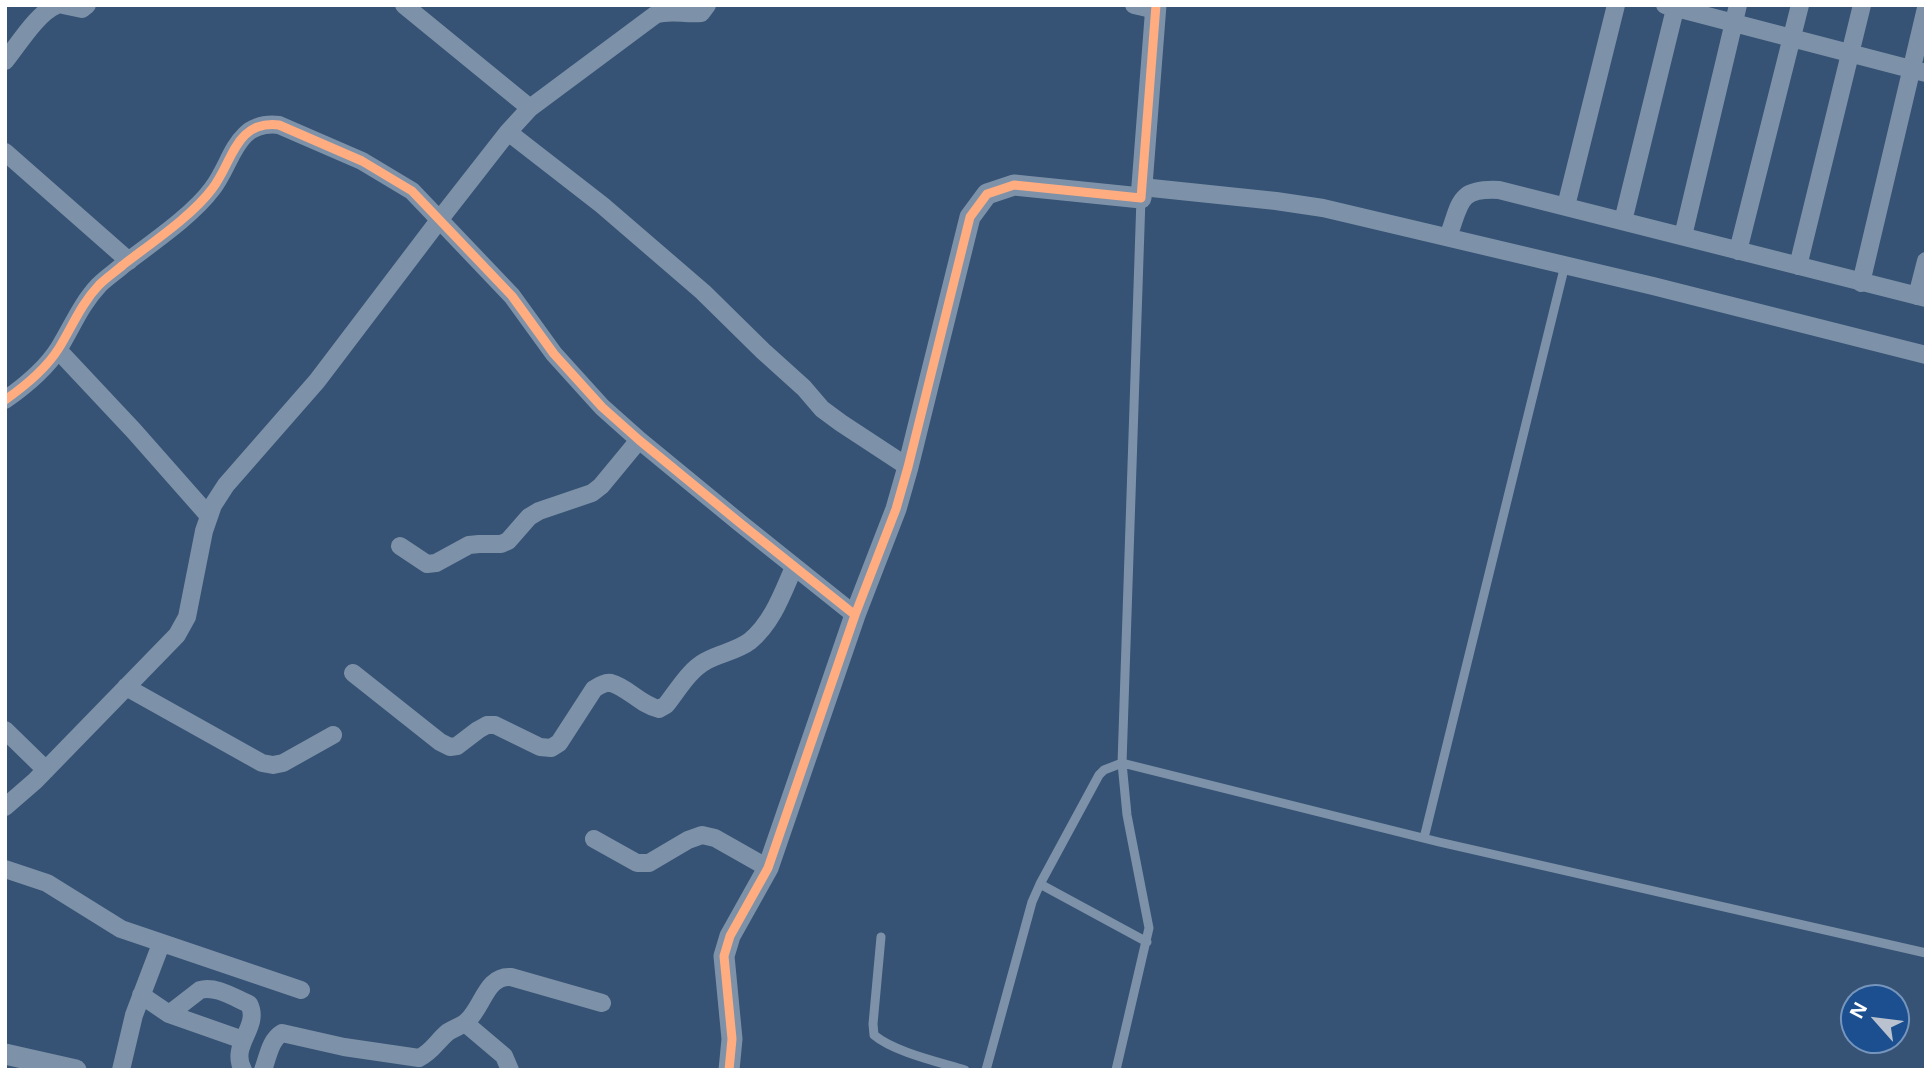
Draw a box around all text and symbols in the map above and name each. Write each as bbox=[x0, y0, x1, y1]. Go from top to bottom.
north arrow bbox=[1840, 984, 1910, 1054]
text: N bbox=[1843, 997, 1873, 1023]

